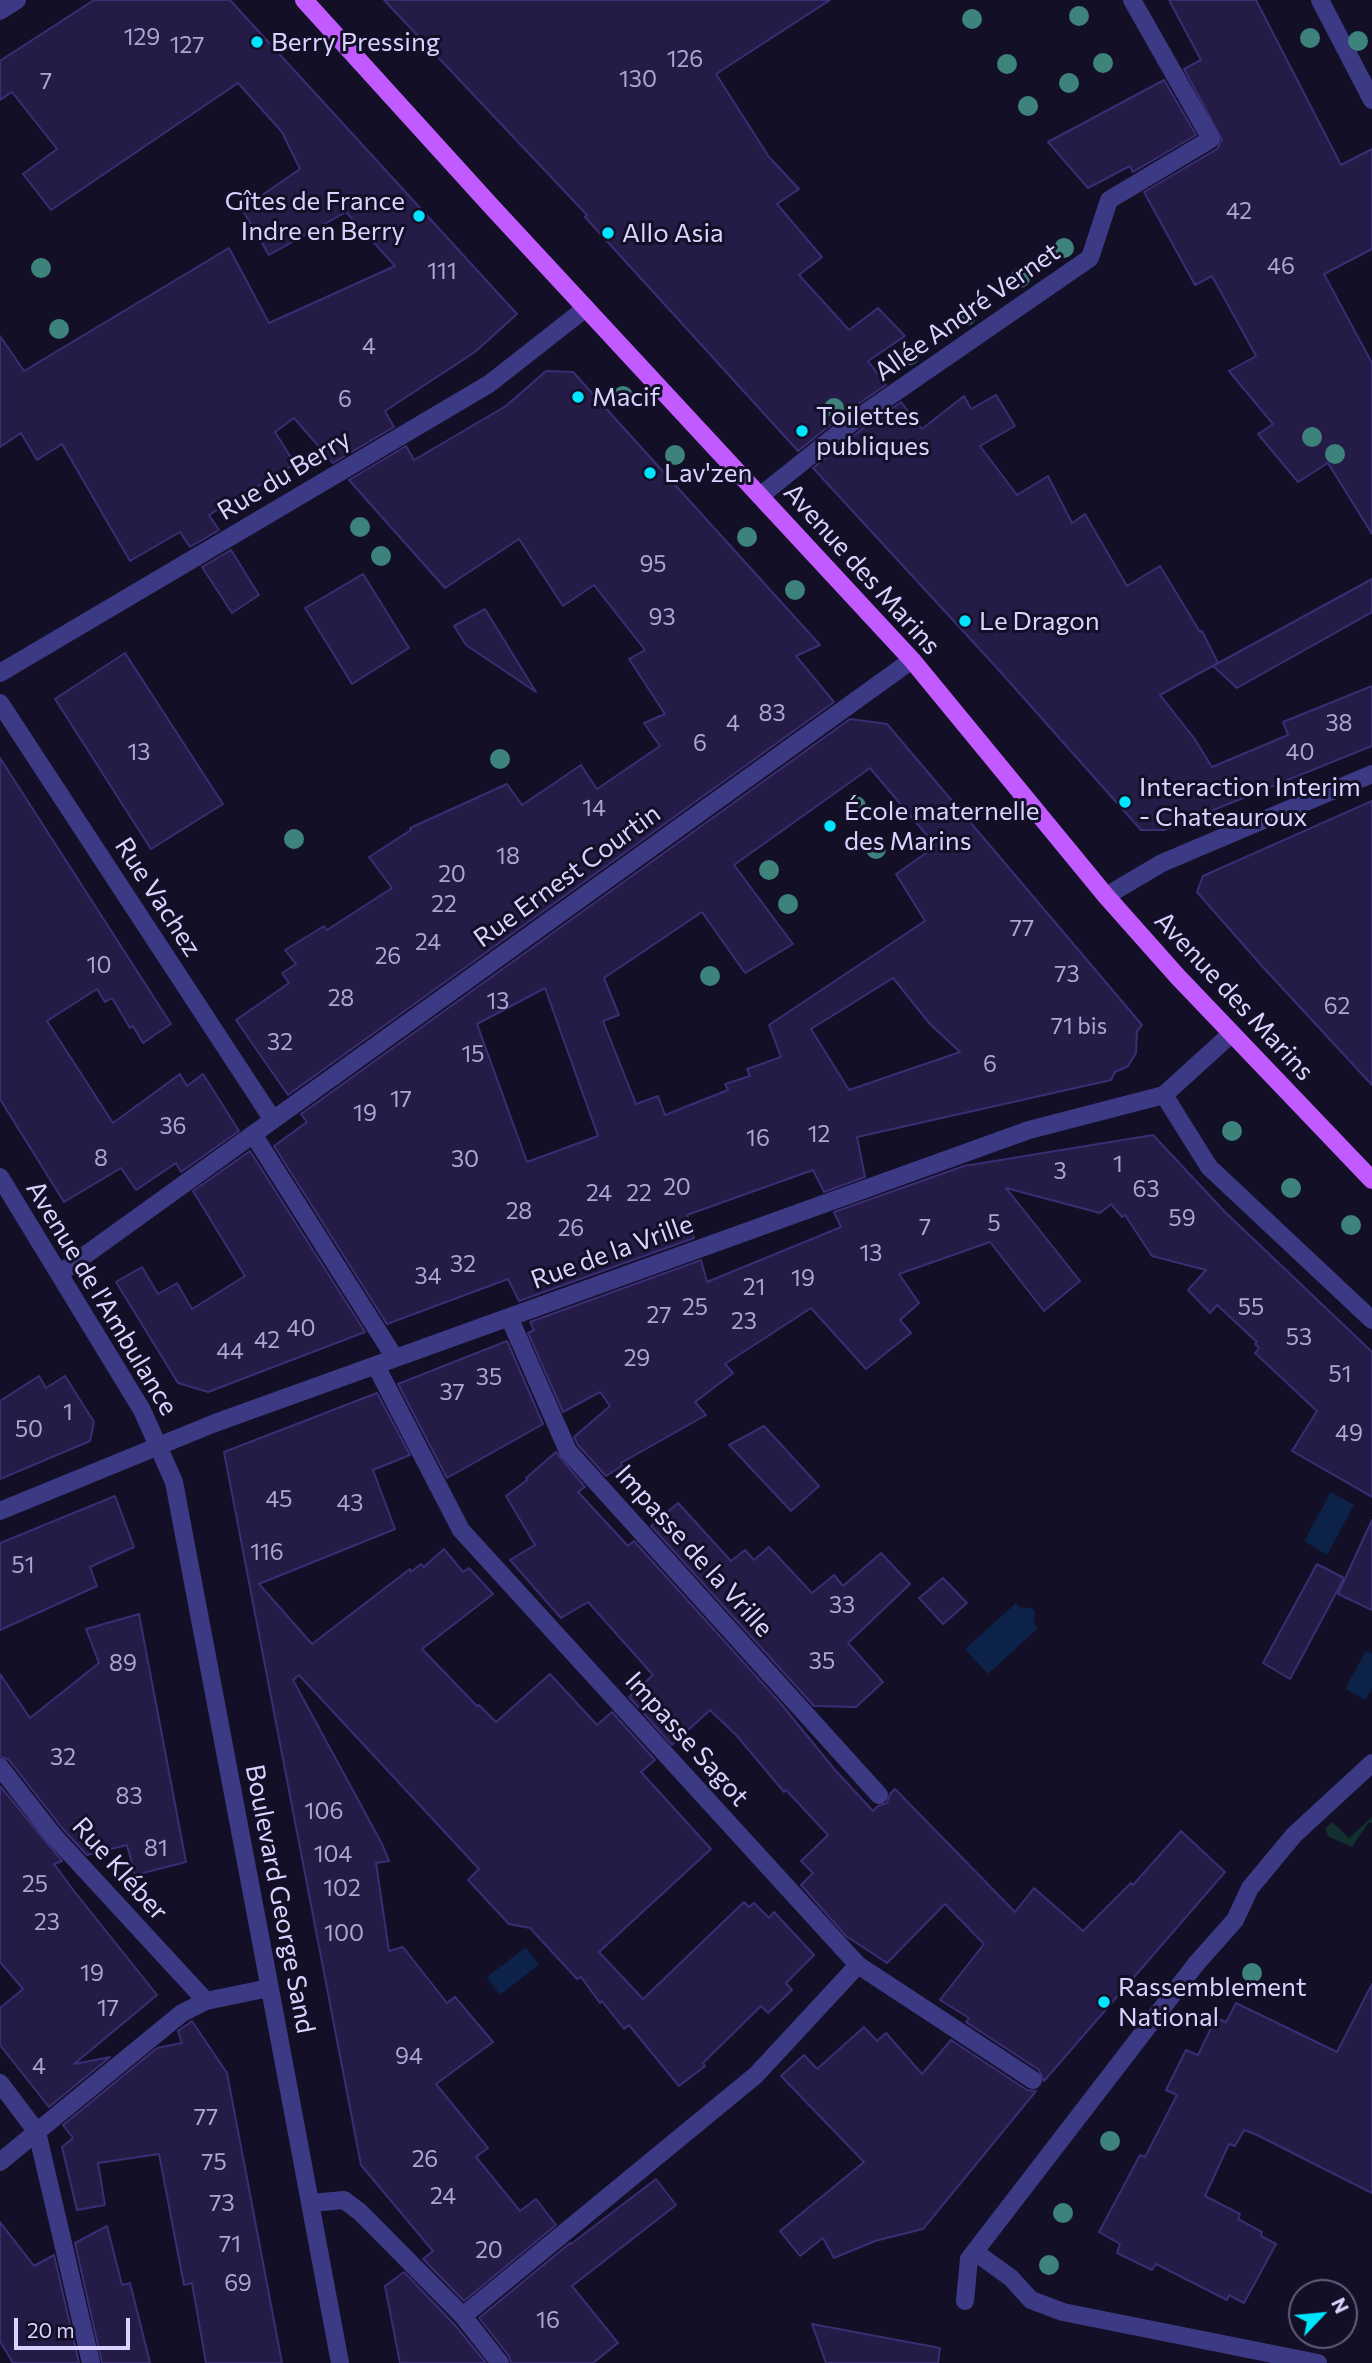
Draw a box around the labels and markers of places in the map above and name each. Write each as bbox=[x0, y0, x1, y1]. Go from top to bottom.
place label: Berry Pressing bbox=[271, 26, 440, 58]
marker: Berry Pressing bbox=[249, 34, 265, 50]
place label: Gîtes de France Indre en Berry bbox=[225, 185, 405, 246]
marker: Gîtes de France Indre en Berry bbox=[411, 208, 427, 224]
place label: Allo Asia bbox=[622, 217, 724, 249]
marker: Allo Asia bbox=[600, 225, 616, 241]
place label: Macif bbox=[592, 381, 660, 413]
marker: Macif bbox=[570, 389, 586, 405]
place label: Toilettes publiques bbox=[816, 400, 930, 462]
marker: Toilettes publiques bbox=[794, 423, 810, 439]
place label: Lav'zen bbox=[664, 457, 752, 489]
marker: Lav'zen bbox=[642, 465, 658, 481]
place label: Le Dragon bbox=[979, 605, 1100, 637]
marker: Le Dragon bbox=[957, 613, 973, 629]
place label: Interaction Interim - Chateauroux bbox=[1139, 771, 1361, 832]
marker: Interaction Interim - Chateauroux bbox=[1117, 794, 1133, 810]
place label: École maternelle des Marins bbox=[844, 795, 1040, 856]
marker: École maternelle des Marins bbox=[822, 818, 838, 834]
place label: Rassemblement National bbox=[1118, 1971, 1307, 2032]
marker: Rassemblement National bbox=[1096, 1994, 1112, 2010]

